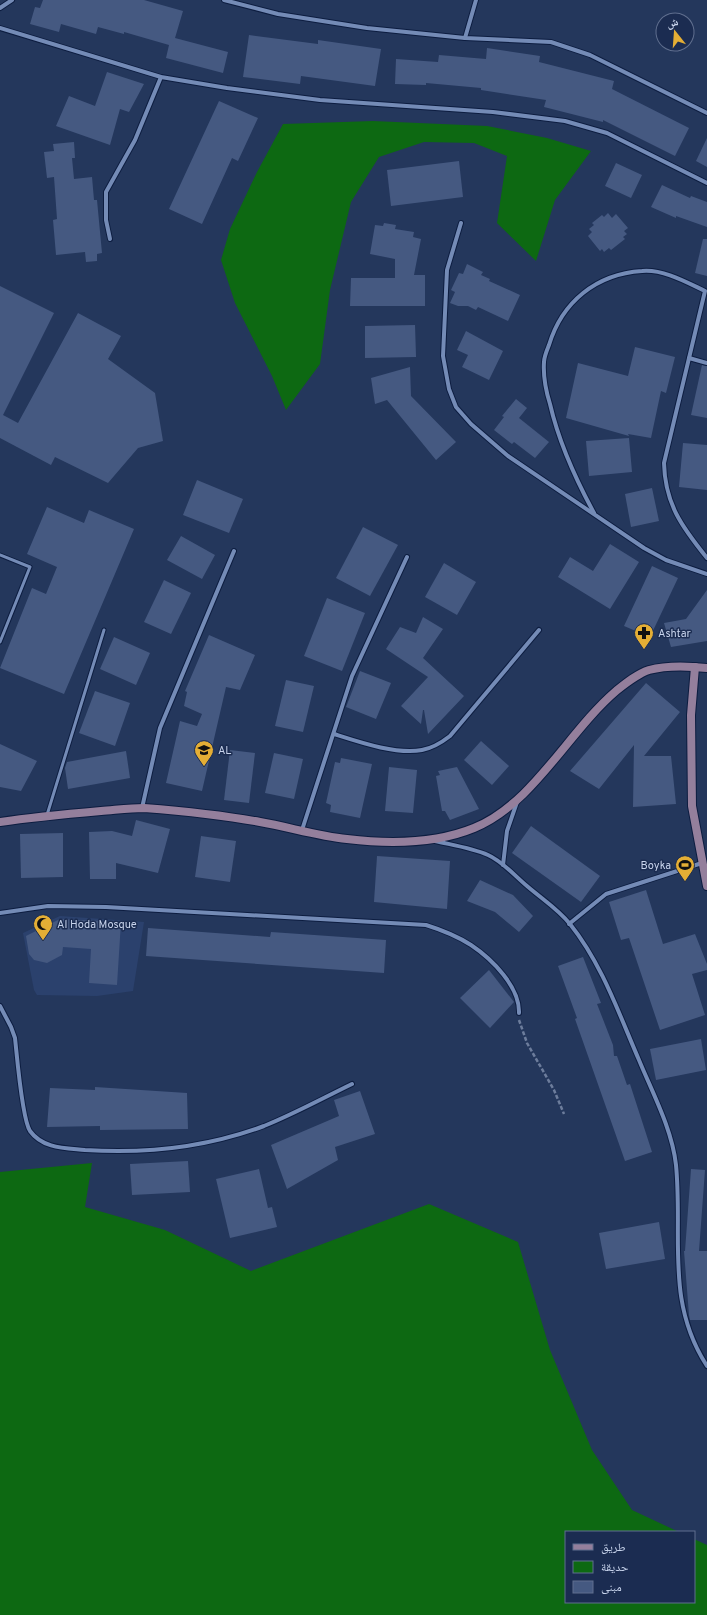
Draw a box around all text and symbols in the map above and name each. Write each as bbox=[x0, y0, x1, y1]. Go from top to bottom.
north arrow bbox=[655, 12, 695, 52]
text: ش bbox=[665, 15, 680, 32]
pharmacy icon: Ashtar bbox=[633, 622, 655, 650]
place label: Ashtar bbox=[658, 627, 692, 641]
school or university icon: AL bbox=[193, 739, 215, 767]
place label: AL bbox=[218, 744, 231, 758]
sports icon: Boyka bbox=[674, 854, 696, 882]
place label: Boyka bbox=[640, 859, 671, 873]
mosque icon: Al Hoda Mosque bbox=[32, 913, 54, 941]
place label: Al Hoda Mosque bbox=[57, 918, 137, 932]
legend bbox=[565, 1531, 695, 1603]
text: طريق bbox=[601, 1540, 626, 1556]
text: حديقة bbox=[601, 1560, 629, 1576]
text: مبنى bbox=[601, 1580, 622, 1596]

